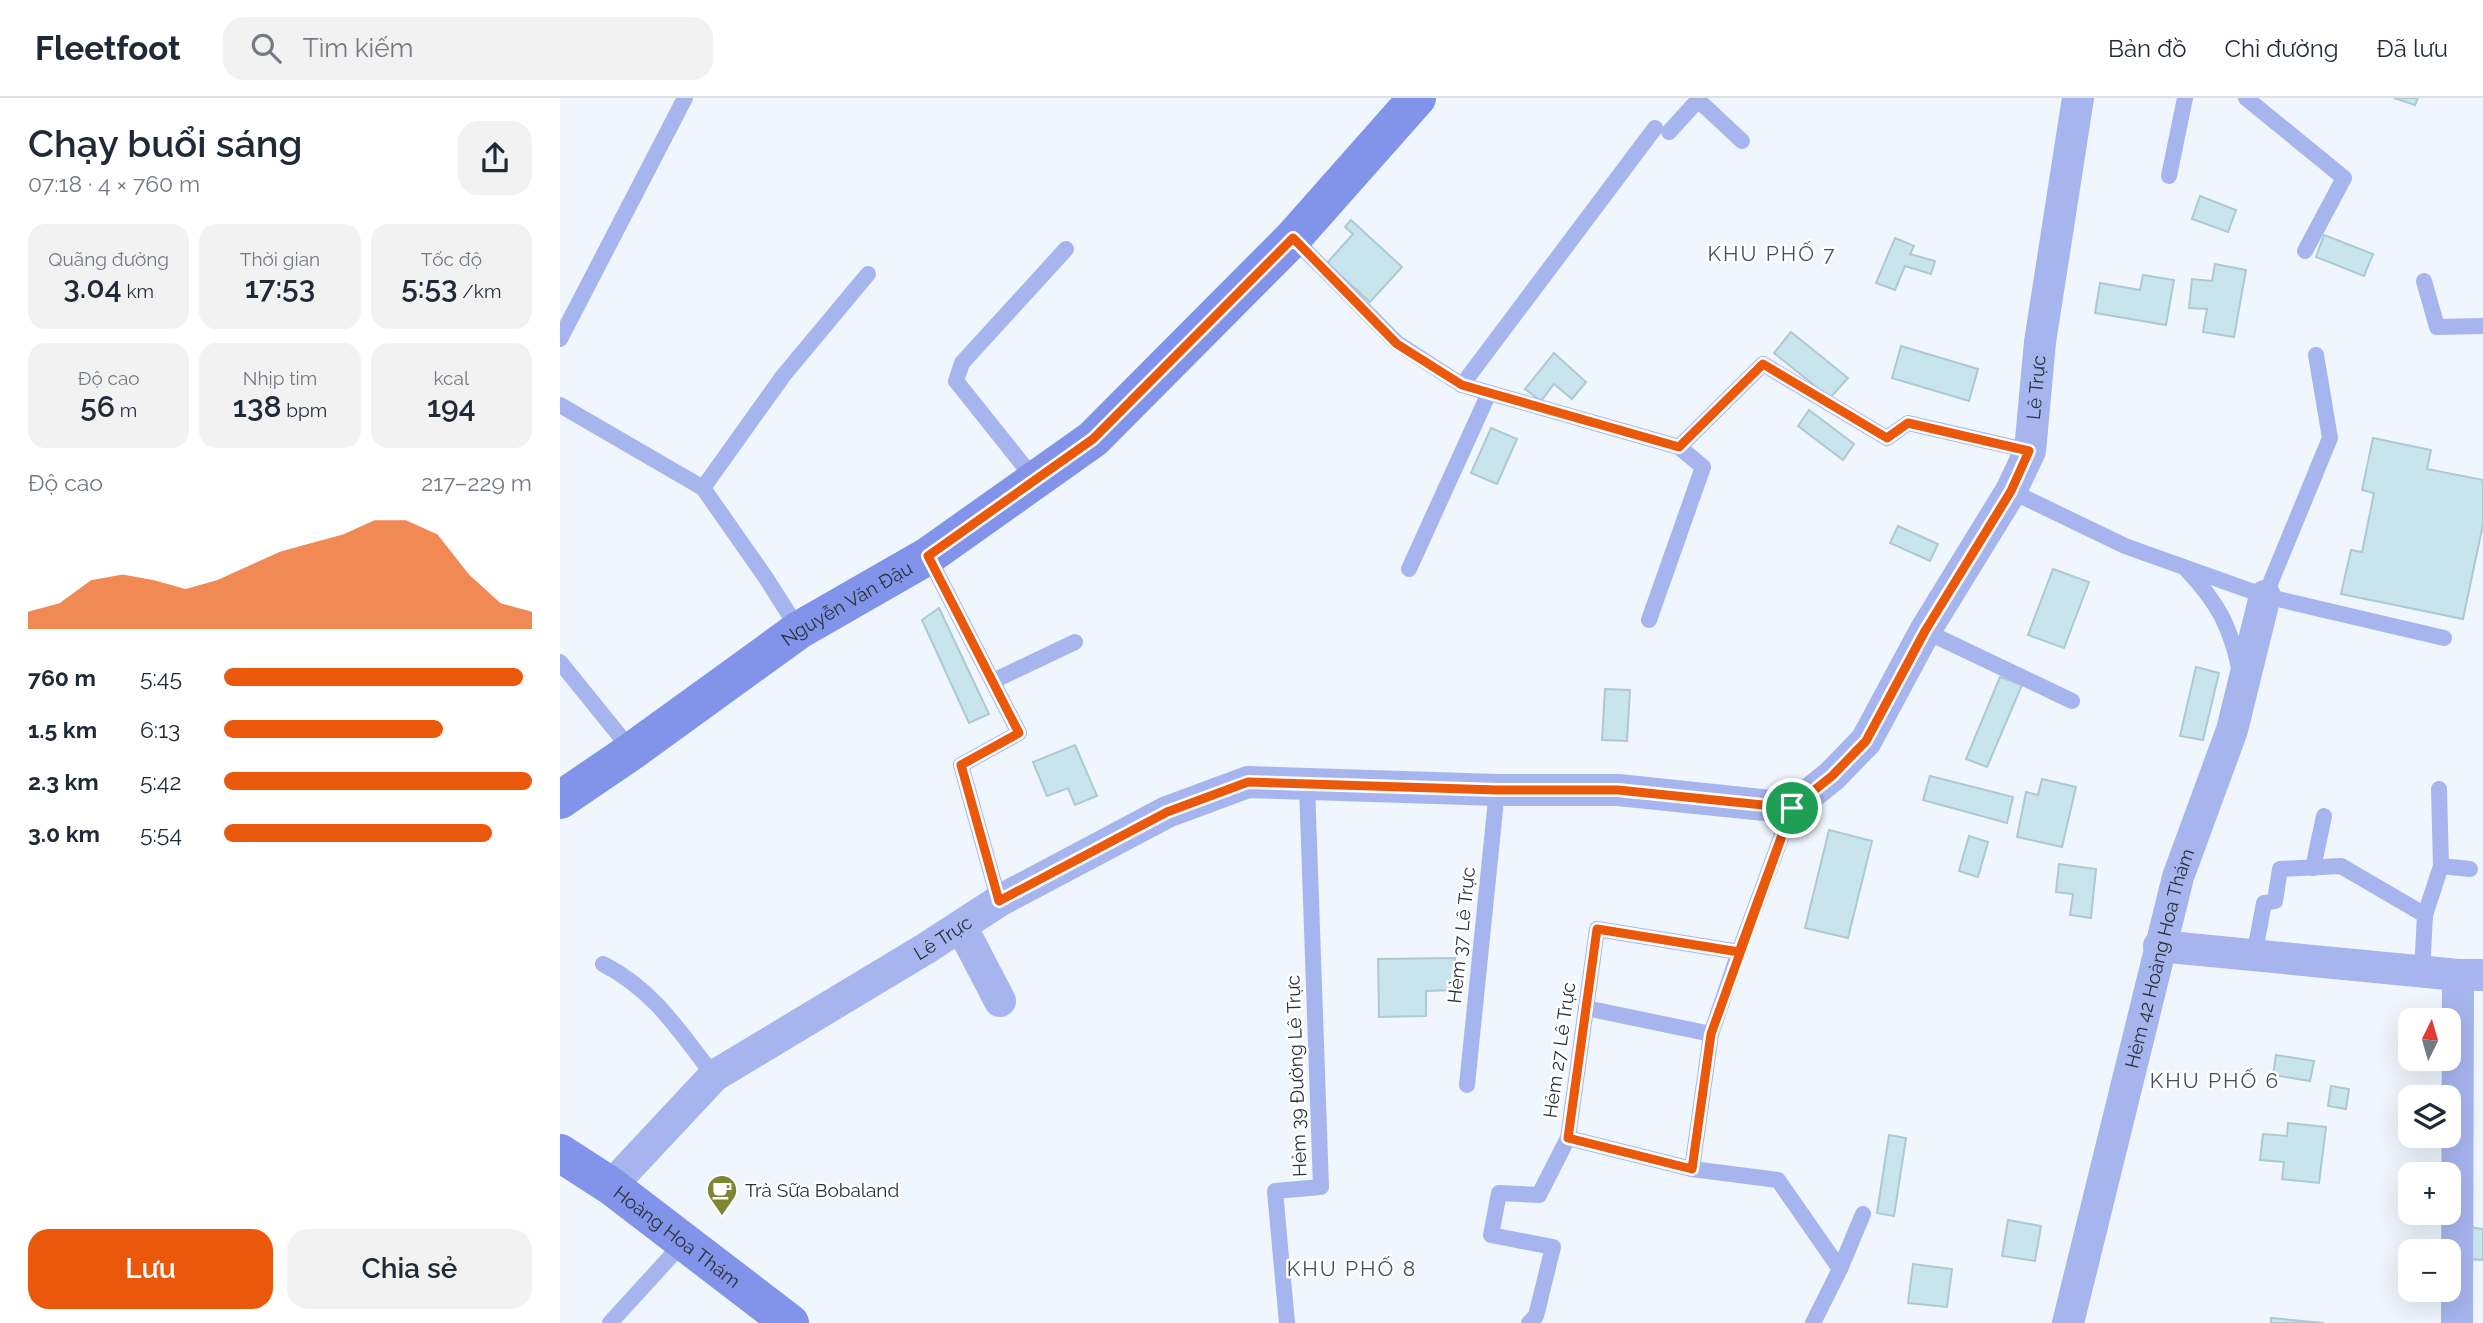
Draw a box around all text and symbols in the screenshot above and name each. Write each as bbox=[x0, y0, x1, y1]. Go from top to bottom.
search box bbox=[223, 17, 713, 80]
text: Fleetfoot bbox=[35, 29, 181, 68]
icon: search bbox=[247, 29, 285, 67]
text: Tìm kiếm bbox=[303, 33, 413, 63]
text: Bản đồ bbox=[2108, 34, 2186, 63]
text: Chỉ đường bbox=[2224, 34, 2339, 63]
text: Đã lưu bbox=[2377, 34, 2448, 63]
text: Chạy buổi sáng bbox=[28, 121, 302, 166]
button: share bbox=[458, 121, 532, 195]
text: 07:18 · 4 × 760 m bbox=[28, 170, 200, 197]
district label: KHU PHỐ 7 bbox=[1707, 241, 1837, 266]
text: Quãng đường bbox=[48, 248, 169, 270]
text: Thời gian bbox=[240, 248, 320, 270]
text: Tốc độ bbox=[421, 248, 482, 270]
text: 3.04 bbox=[63, 270, 122, 305]
text: 17:53 bbox=[245, 270, 315, 305]
text: 5:53 bbox=[401, 270, 458, 305]
text: km bbox=[122, 280, 154, 302]
text: /km bbox=[458, 280, 501, 302]
street label: Lê Trực bbox=[2022, 354, 2050, 421]
text: Độ cao bbox=[78, 367, 140, 389]
text: Nhịp tim bbox=[243, 367, 317, 389]
text: kcal bbox=[434, 367, 469, 389]
text: 56 bbox=[80, 389, 115, 424]
text: 138 bbox=[233, 389, 281, 424]
text: 194 bbox=[427, 389, 476, 424]
text: m bbox=[115, 399, 137, 421]
text: bpm bbox=[281, 399, 327, 421]
text: Độ cao bbox=[28, 469, 103, 496]
text: 217–229 m bbox=[421, 469, 532, 496]
street label: Nguyễn Văn Đậu bbox=[777, 556, 916, 650]
text: 760 m bbox=[28, 664, 96, 691]
text: 5:45 bbox=[140, 664, 182, 691]
text: 1.5 km bbox=[28, 716, 97, 743]
text: 6:13 bbox=[140, 716, 180, 743]
text: 2.3 km bbox=[28, 768, 99, 795]
text: 5:42 bbox=[140, 768, 181, 795]
pin bbox=[1762, 778, 1822, 838]
icon: arrive bbox=[1773, 789, 1811, 827]
text: 3.0 km bbox=[28, 820, 100, 847]
text: 5:54 bbox=[140, 820, 182, 847]
street label: Hẻm 42 Hoàng Hoa Thám bbox=[2120, 845, 2199, 1070]
street label: Hẻm 37 Lê Trực bbox=[1443, 866, 1479, 1004]
street label: Lê Trực bbox=[910, 911, 976, 964]
street label: Hẻm 39 Đường Lê Trực bbox=[1281, 975, 1311, 1177]
street label: Hẻm 27 Lê Trực bbox=[1539, 981, 1579, 1119]
north arrow bbox=[2398, 1008, 2460, 1071]
map controls bbox=[2398, 1008, 2461, 1302]
district label: KHU PHỐ 6 bbox=[2150, 1068, 2280, 1093]
button: layers bbox=[2398, 1085, 2461, 1148]
button: + bbox=[2398, 1162, 2461, 1225]
cafe icon: Trà Sữa Bobaland bbox=[705, 1173, 739, 1217]
place label: Trà Sữa Bobaland bbox=[745, 1179, 899, 1201]
street label: Hoàng Hoa Thám bbox=[609, 1181, 745, 1292]
button: Lưu bbox=[28, 1229, 273, 1309]
button: Chia sẻ bbox=[287, 1229, 532, 1309]
button: − bbox=[2398, 1239, 2461, 1302]
district label: KHU PHỐ 8 bbox=[1287, 1256, 1417, 1281]

